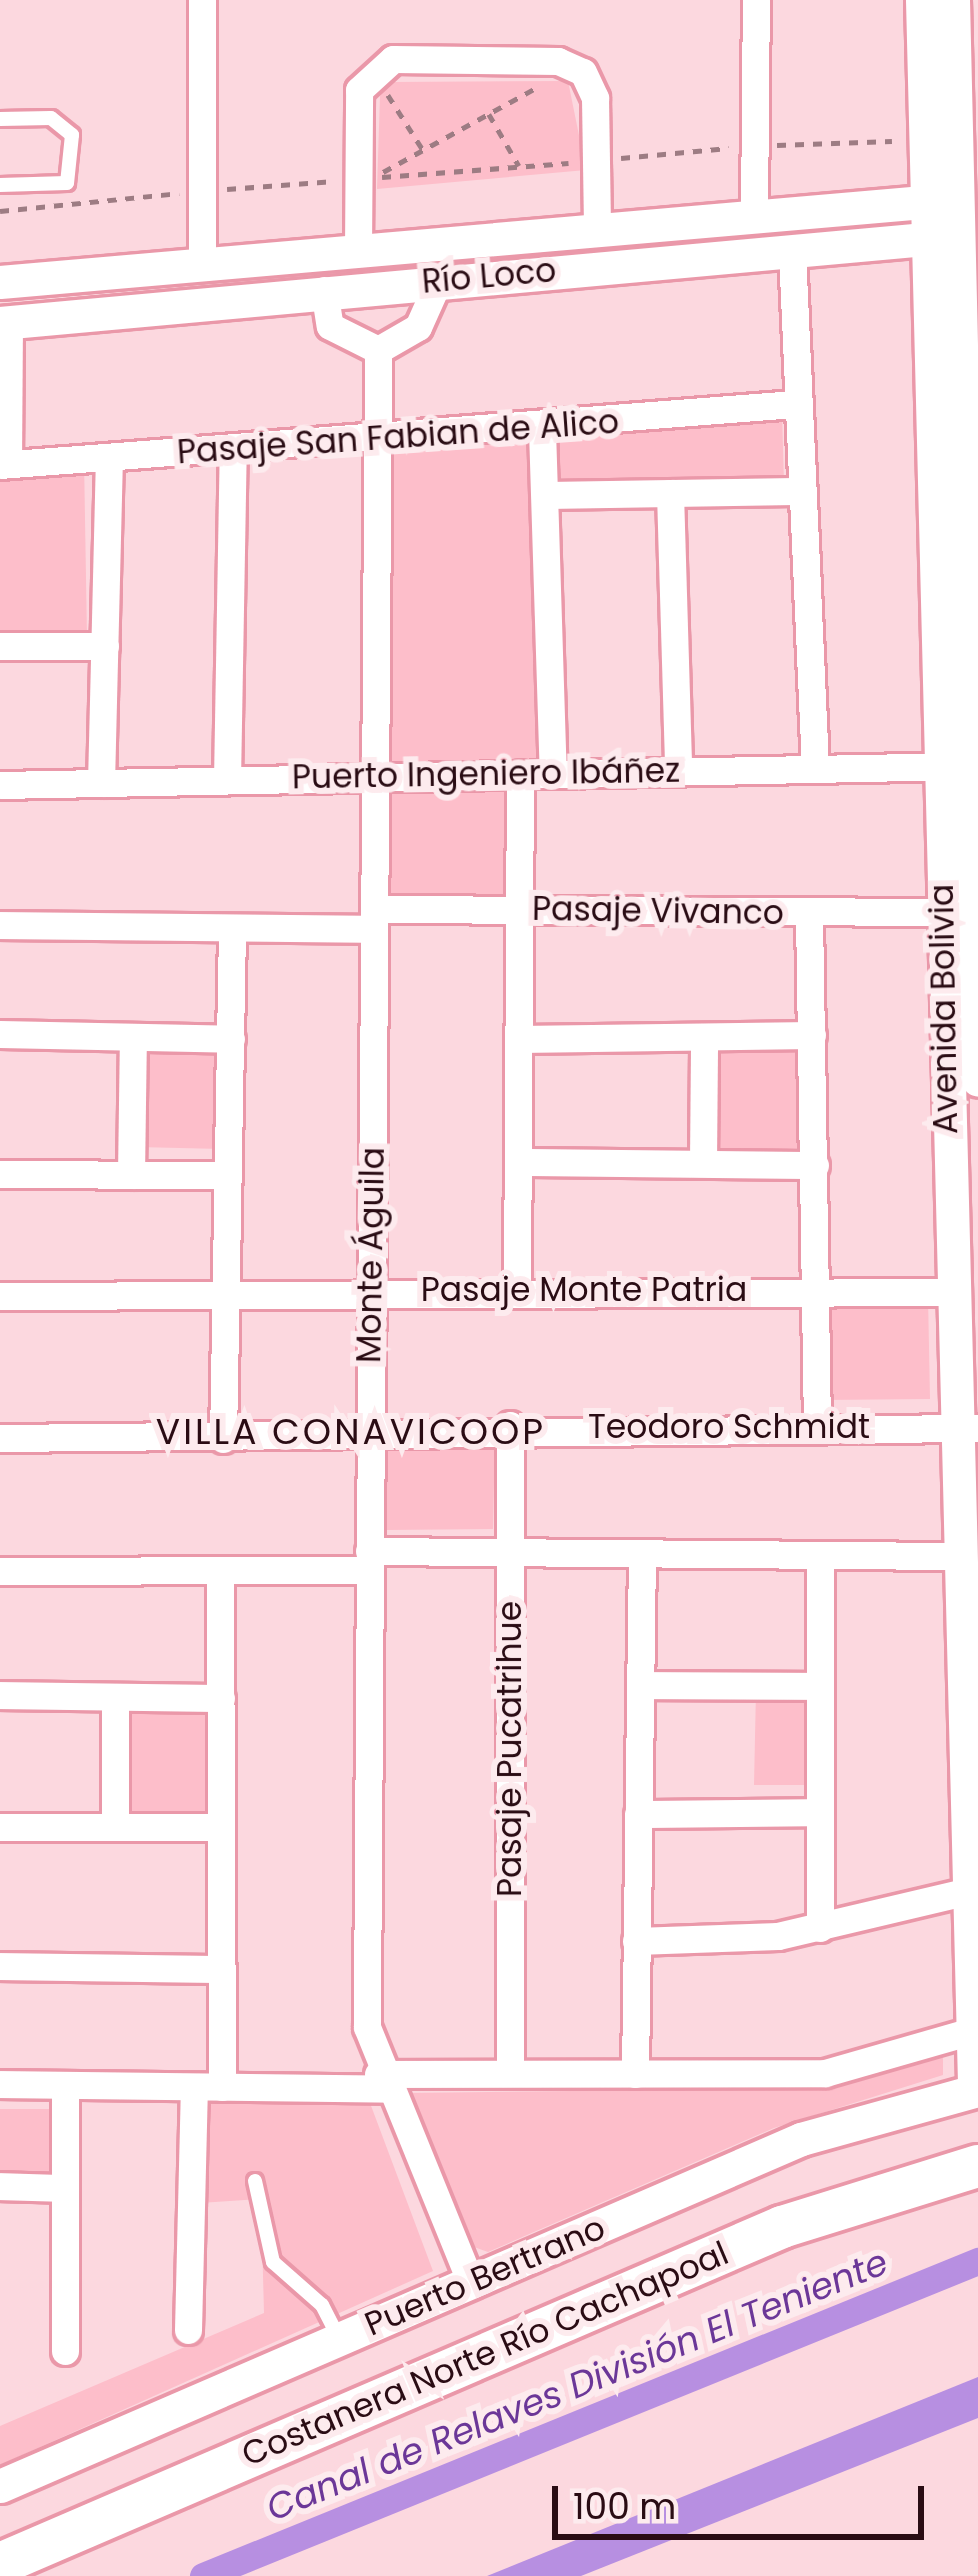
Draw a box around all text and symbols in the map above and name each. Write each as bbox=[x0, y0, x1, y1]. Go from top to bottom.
street label: Río Loco bbox=[420, 250, 558, 302]
street label: Pasaje San Fabian de Alico bbox=[176, 402, 620, 472]
street label: Puerto Ingeniero Ibáñez bbox=[292, 751, 680, 797]
street label: Avenida Bolivia bbox=[922, 883, 966, 1135]
street label: Pasaje Vivanco bbox=[532, 889, 784, 933]
street label: Monte Águila bbox=[349, 1147, 393, 1363]
street label: Pasaje Monte Patria bbox=[421, 1270, 747, 1310]
street label: Teodoro Schmidt bbox=[588, 1407, 870, 1447]
district label: VILLA CONAVICOOP bbox=[156, 1410, 546, 1454]
street label: Pasaje Pucatrihue bbox=[490, 1601, 530, 1897]
street label: Puerto Bertrano bbox=[359, 2208, 611, 2344]
street label: Costanera Norte Río Cachapoal bbox=[236, 2233, 734, 2475]
water label: Canal de Relaves División El Teniente bbox=[260, 2240, 894, 2530]
scale bar bbox=[558, 2462, 930, 2536]
text: 100 m bbox=[573, 2481, 676, 2532]

